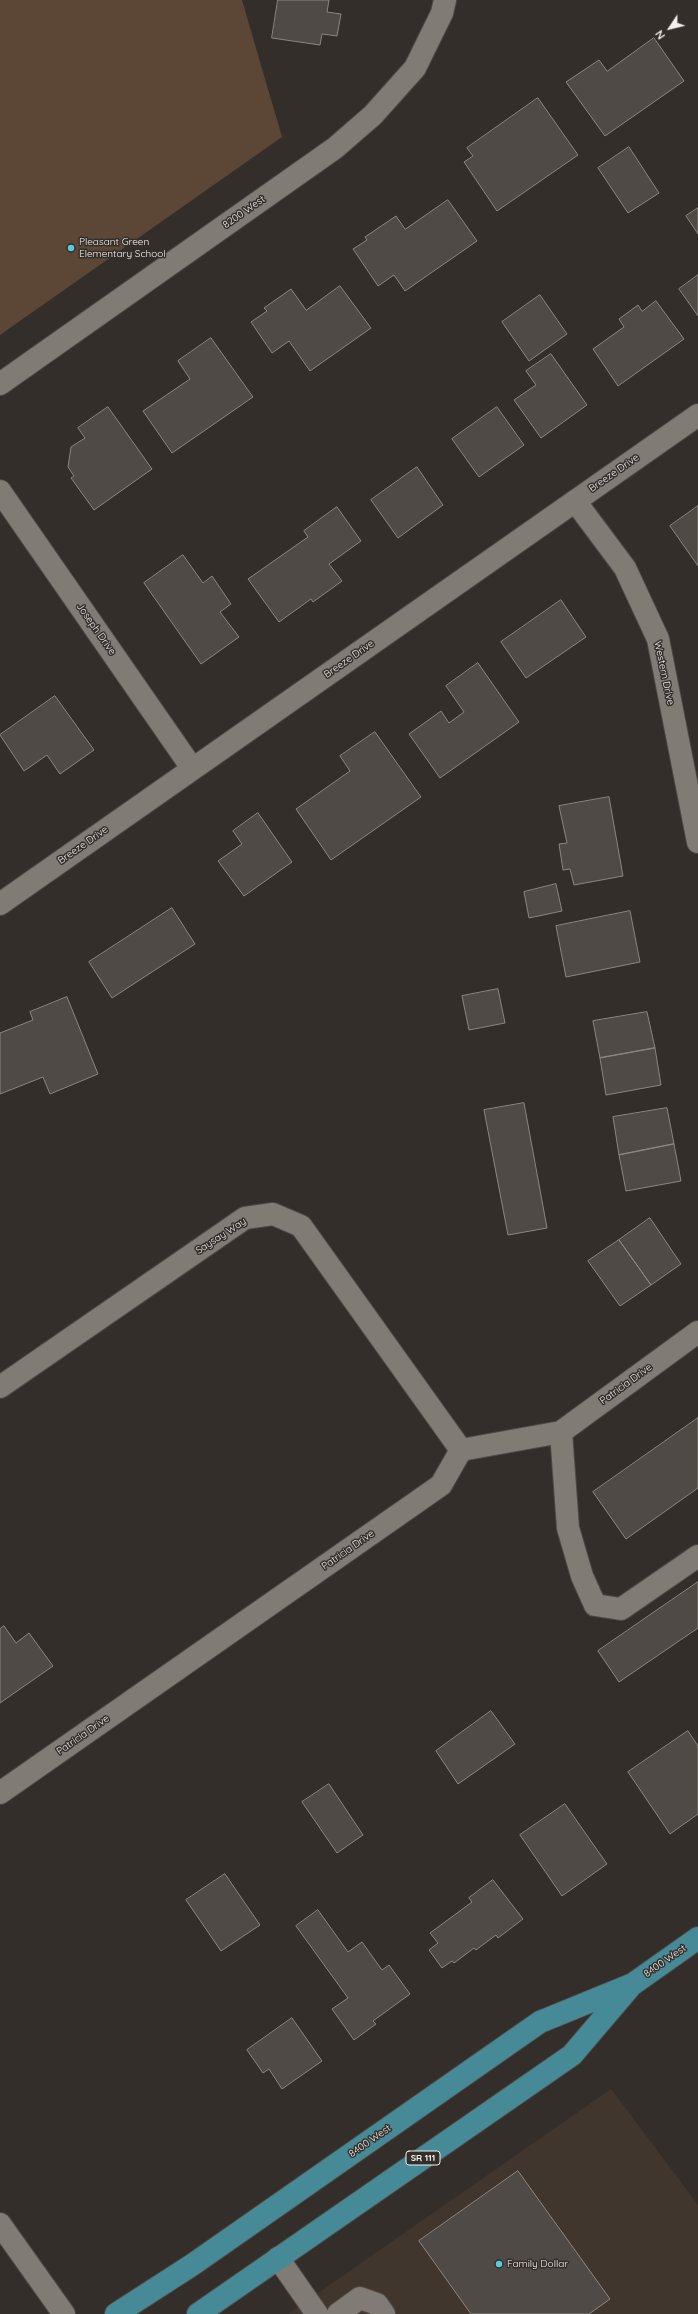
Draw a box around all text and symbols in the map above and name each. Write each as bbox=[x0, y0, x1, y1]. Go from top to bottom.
north arrow bbox=[650, 8, 690, 48]
text: N bbox=[652, 28, 668, 42]
street label: 8200 West bbox=[221, 193, 267, 231]
place label: Pleasant Green Elementary School bbox=[79, 236, 166, 260]
marker: Pleasant Green Elementary School bbox=[66, 243, 76, 253]
street label: Breeze Drive bbox=[587, 451, 641, 495]
street label: Joseph Drive bbox=[74, 601, 118, 657]
street label: Breeze Drive bbox=[322, 637, 376, 681]
street label: Western Drive bbox=[651, 640, 677, 706]
street label: Breeze Drive bbox=[56, 823, 110, 867]
street label: Saysay Way bbox=[193, 1215, 249, 1257]
street label: Patricia Drive bbox=[598, 1361, 654, 1407]
street label: Patricia Drive bbox=[319, 1527, 377, 1573]
street label: Patricia Drive bbox=[54, 1712, 112, 1758]
street label: 8400 West bbox=[642, 1942, 688, 1980]
street label: 8400 West bbox=[347, 2122, 393, 2160]
road number: SR 111 bbox=[406, 2151, 440, 2165]
place label: Family Dollar bbox=[507, 2258, 568, 2270]
marker: Family Dollar bbox=[494, 2259, 504, 2269]

